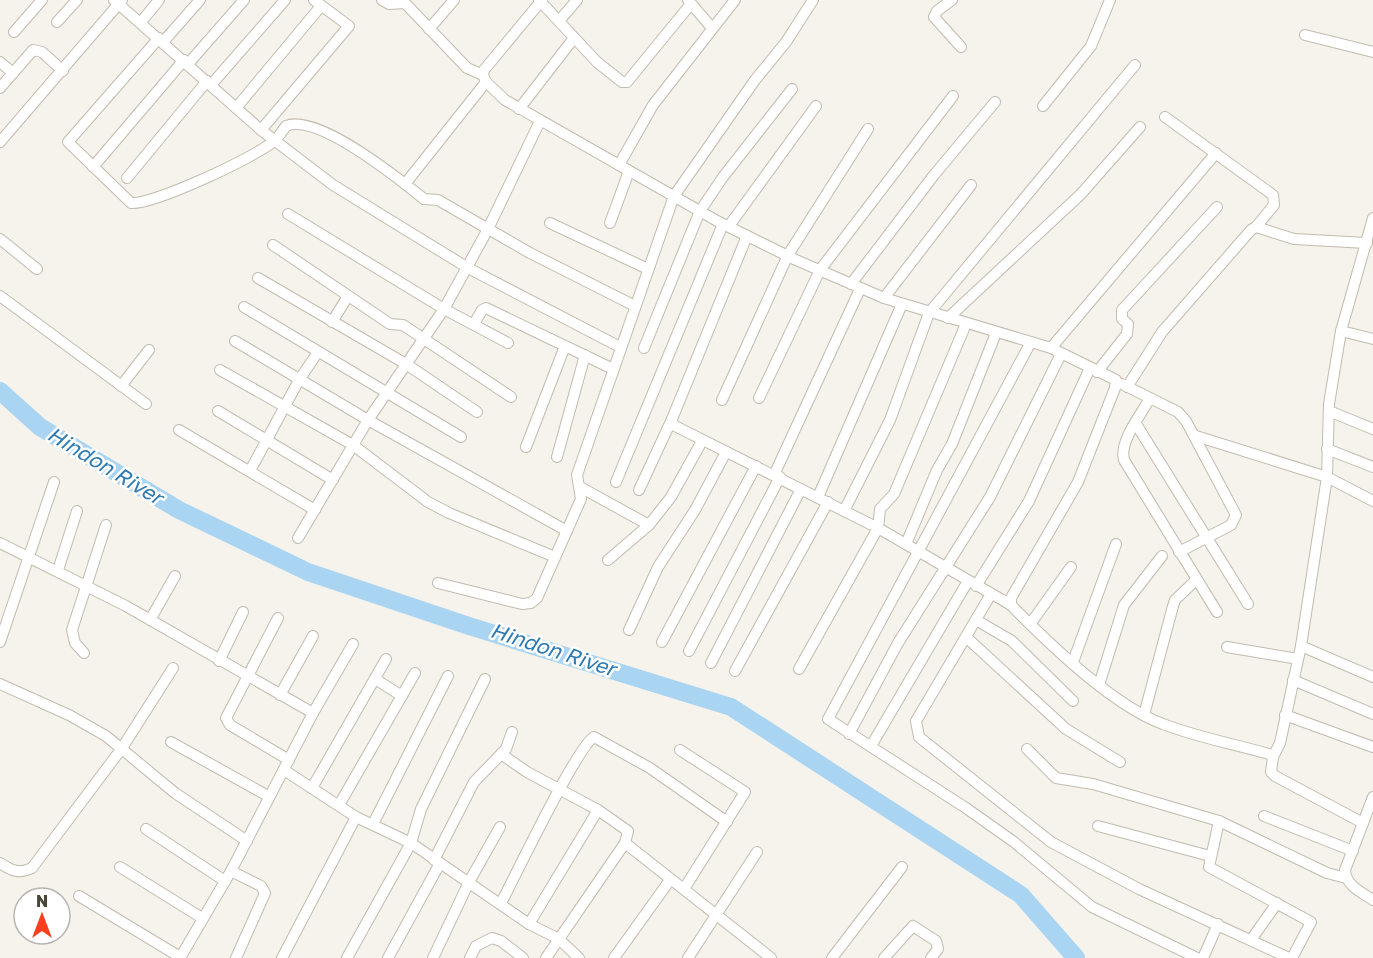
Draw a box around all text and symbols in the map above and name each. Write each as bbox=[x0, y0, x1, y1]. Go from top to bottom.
water label: Hindon River bbox=[43, 421, 170, 511]
water label: Hindon River bbox=[488, 617, 622, 682]
north arrow bbox=[12, 886, 72, 946]
text: N bbox=[36, 891, 48, 911]

